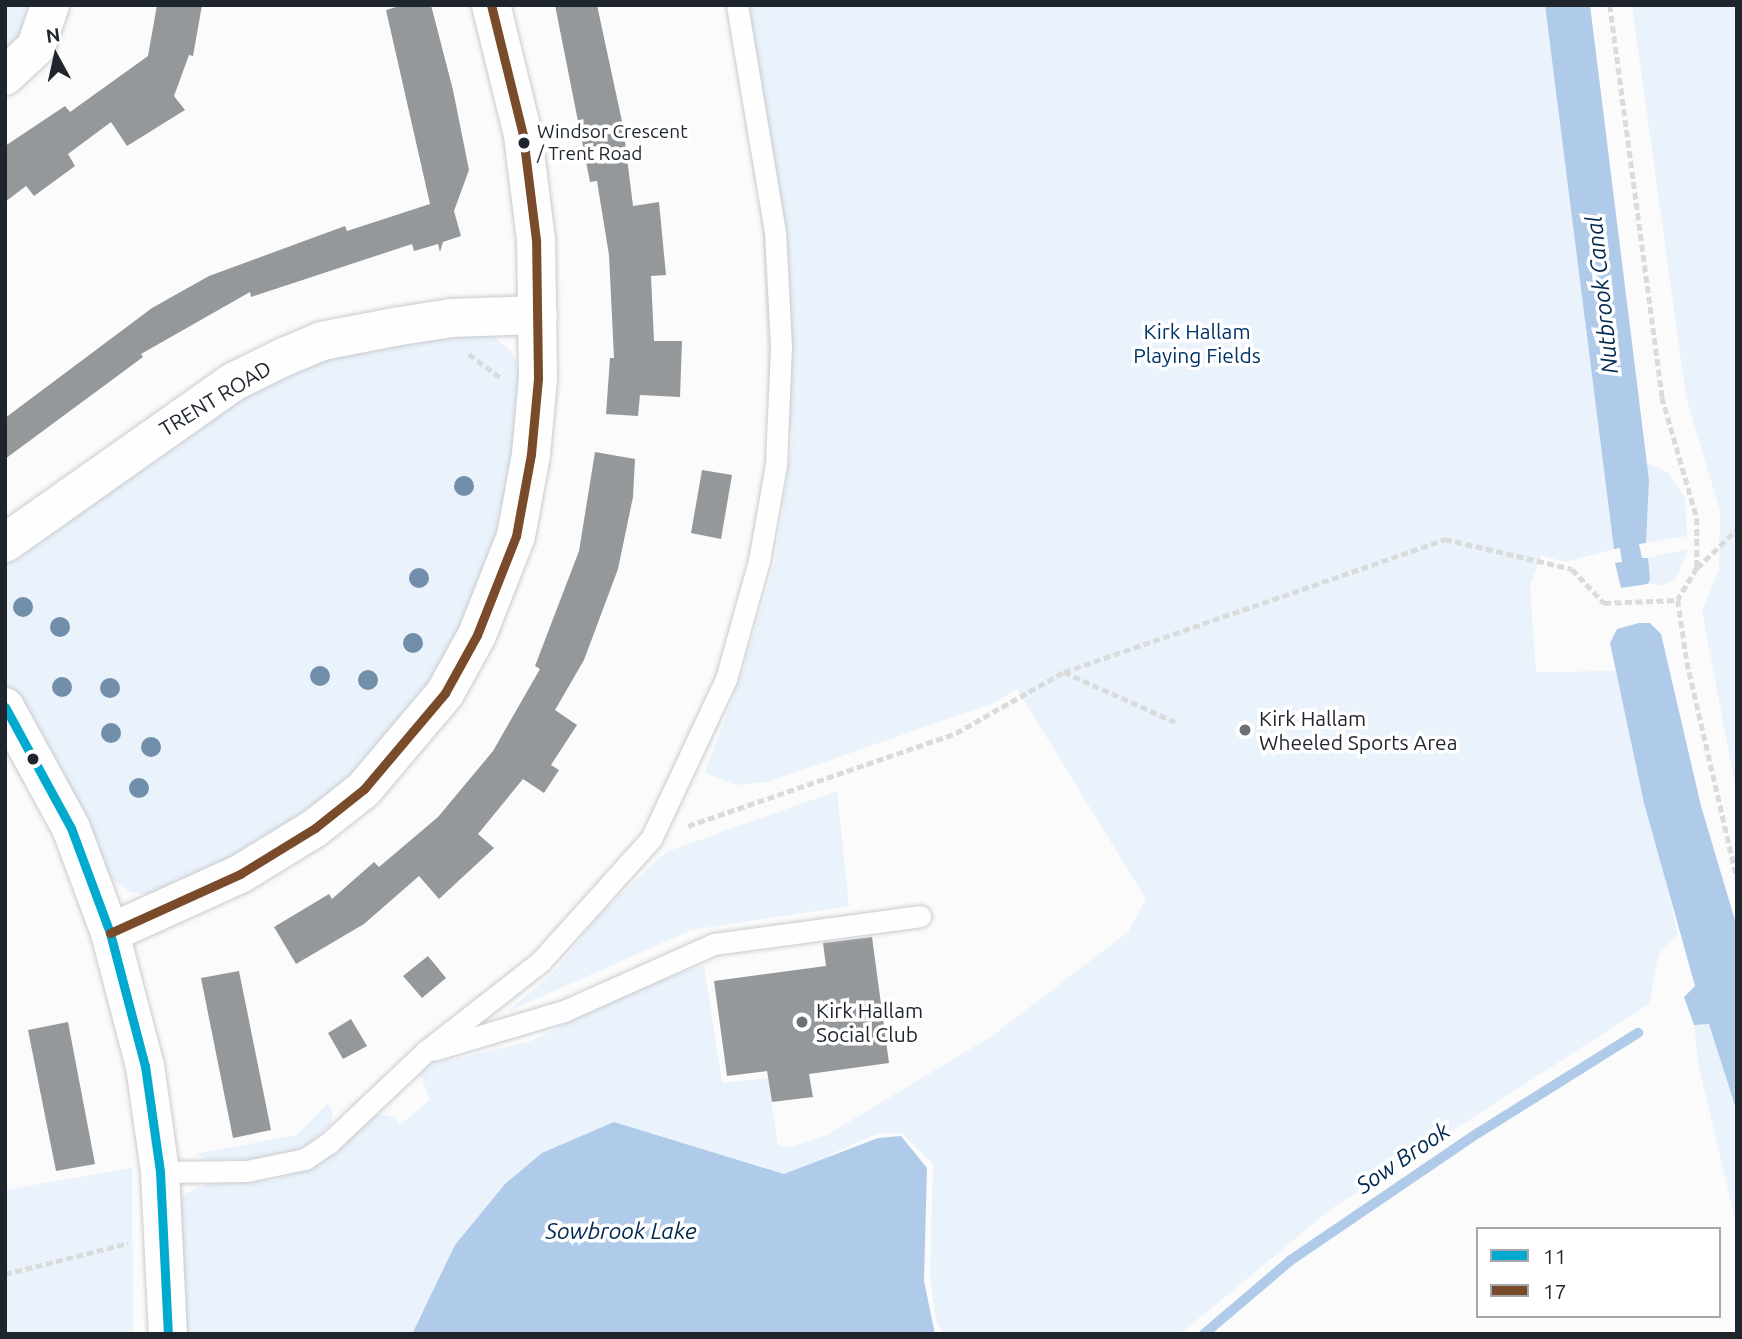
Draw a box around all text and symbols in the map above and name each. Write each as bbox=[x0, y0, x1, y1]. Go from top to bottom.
north arrow bbox=[21, 21, 91, 91]
text: N bbox=[45, 23, 62, 47]
place label: Windsor Crescent / Trent Road bbox=[537, 121, 688, 165]
marker: Windsor Crescent / Trent Road bbox=[517, 136, 531, 150]
water label: Nutbrook Canal bbox=[1580, 215, 1624, 375]
park label: Kirk Hallam Playing Fields bbox=[1133, 318, 1261, 368]
street label: TRENT ROAD bbox=[155, 355, 275, 441]
place label: Kirk Hallam Wheeled Sports Area bbox=[1259, 705, 1457, 755]
marker: Kirk Hallam Wheeled Sports Area bbox=[1237, 722, 1253, 738]
unlabelled marker bbox=[26, 752, 40, 766]
place label: Kirk Hallam Social Club bbox=[816, 997, 923, 1047]
marker: Kirk Hallam Social Club bbox=[794, 1014, 810, 1030]
water label: Sow Brook bbox=[1351, 1117, 1455, 1199]
water label: Sowbrook Lake bbox=[545, 1217, 697, 1245]
legend bbox=[1476, 1227, 1721, 1318]
text: 11 bbox=[1543, 1244, 1567, 1268]
text: 17 bbox=[1543, 1279, 1567, 1303]

